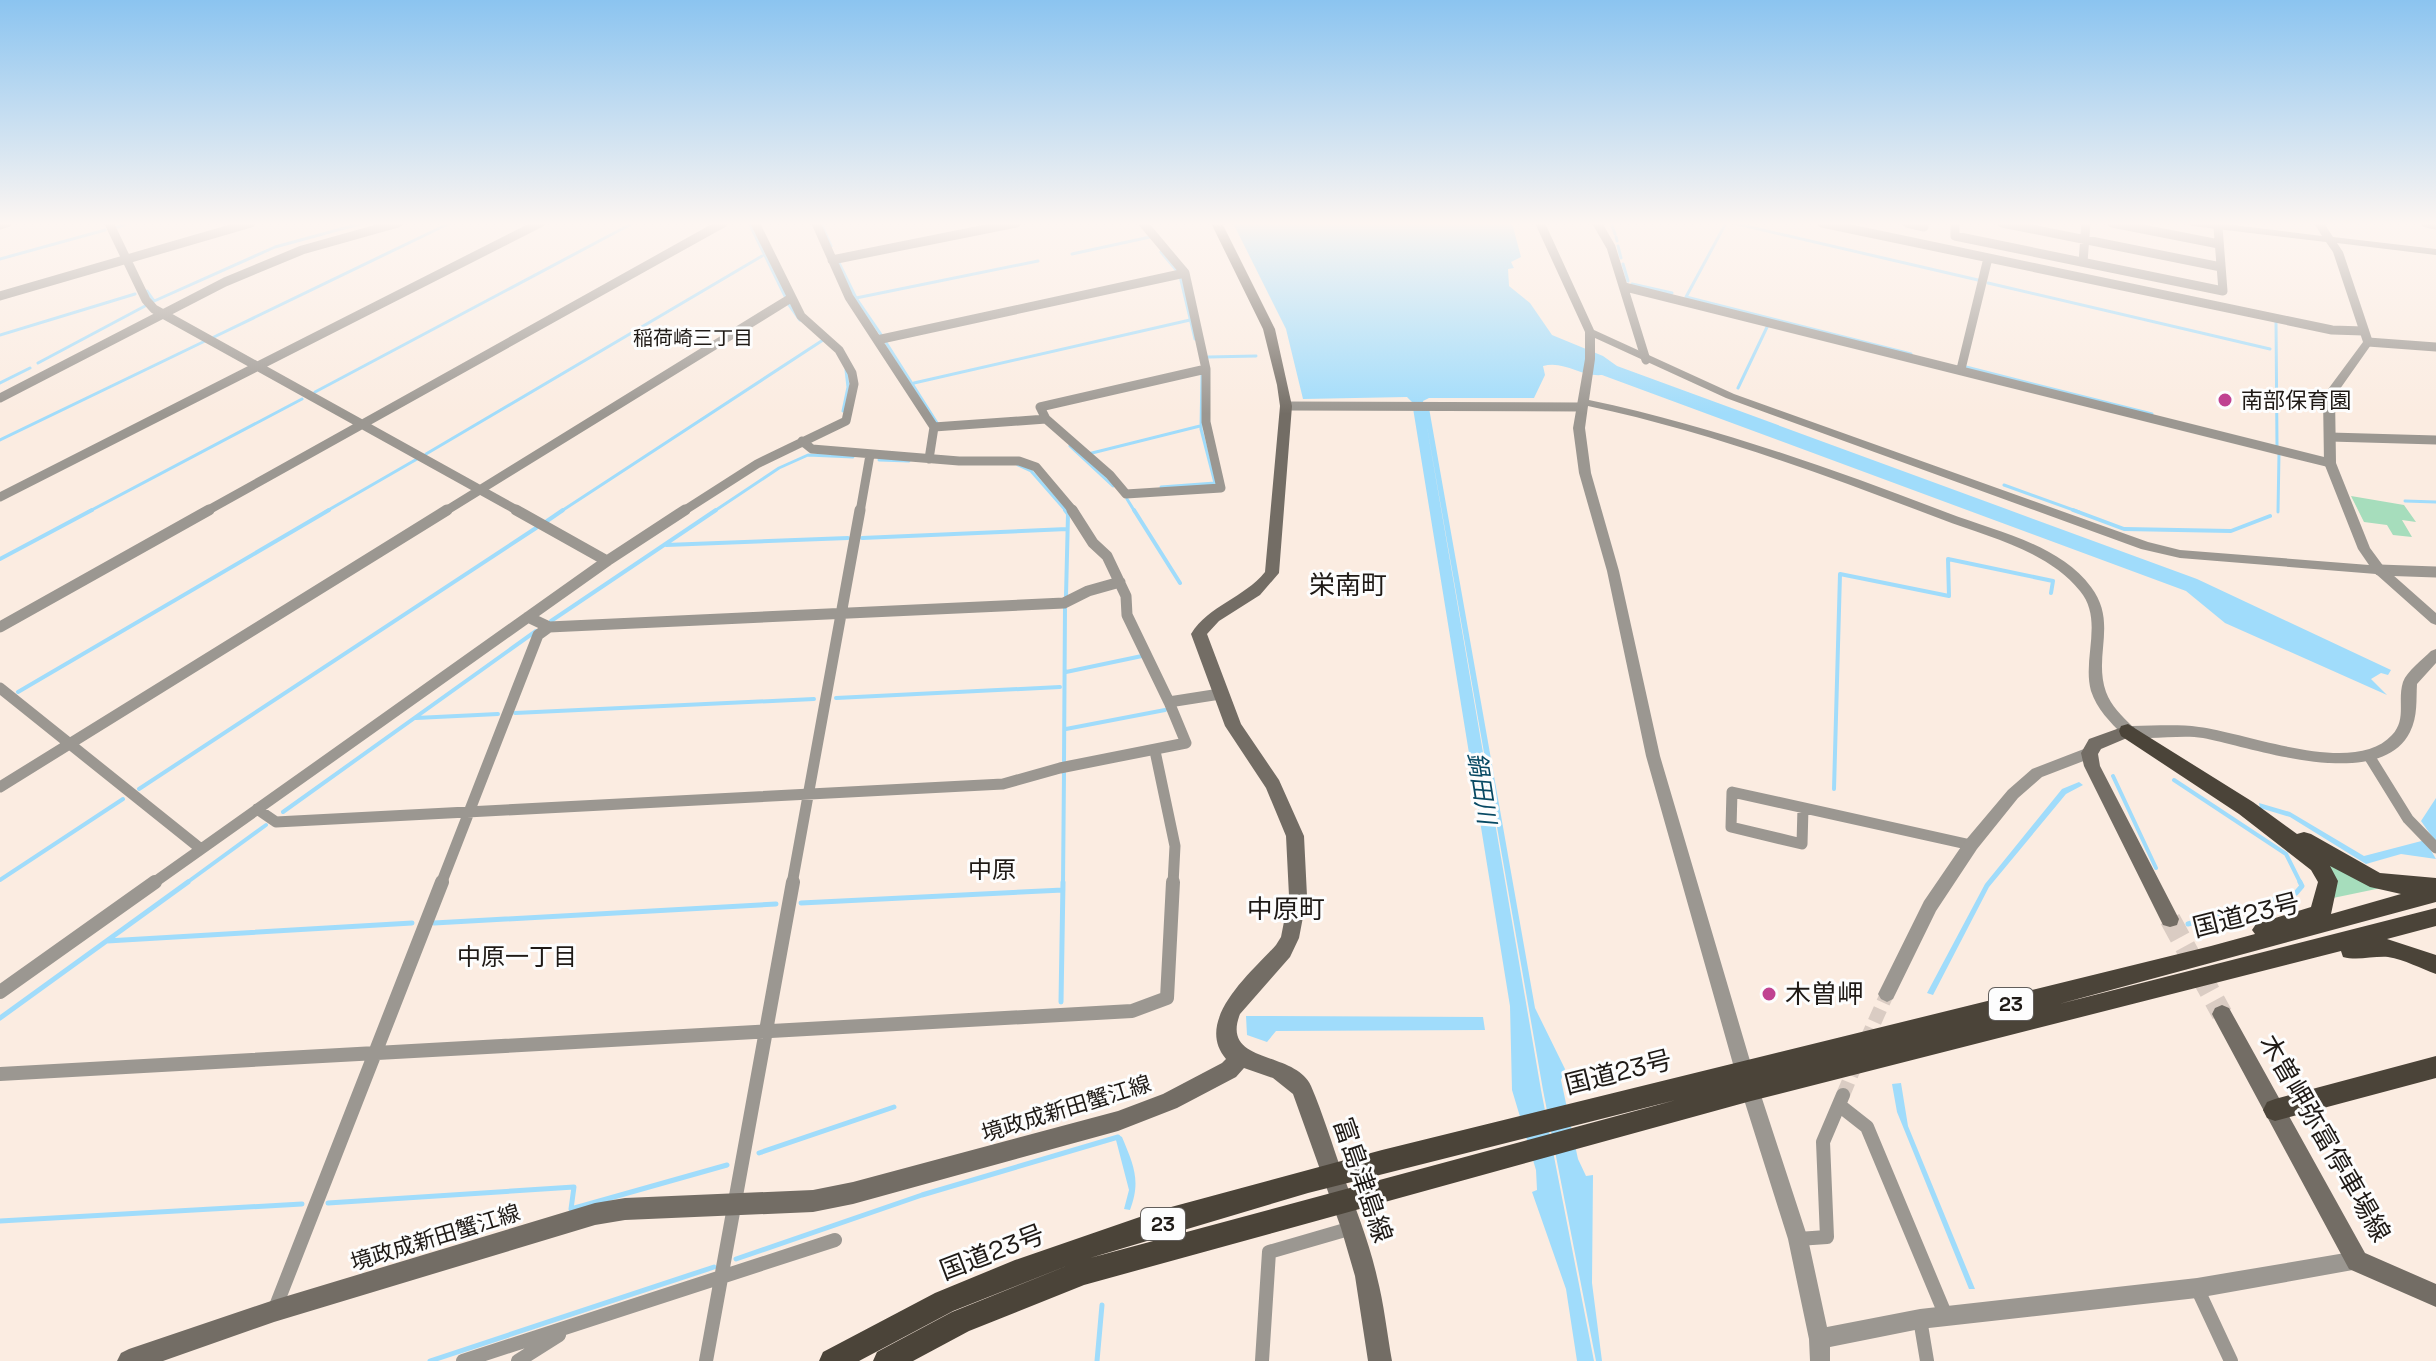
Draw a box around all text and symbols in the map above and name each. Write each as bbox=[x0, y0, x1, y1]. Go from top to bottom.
district label: 稲荷崎三丁目 bbox=[633, 325, 753, 351]
place label: 南部保育園 bbox=[2241, 386, 2351, 414]
marker: 南部保育園 bbox=[2216, 391, 2234, 409]
district label: 栄南町 bbox=[1309, 568, 1387, 602]
water label: 鍋田川 bbox=[1461, 750, 1503, 829]
district label: 中原 bbox=[968, 854, 1016, 885]
street label: 国道23号 bbox=[2189, 885, 2303, 945]
district label: 中原町 bbox=[1247, 892, 1325, 926]
district label: 中原一丁目 bbox=[457, 941, 577, 972]
place label: 木曽岬 bbox=[1785, 977, 1863, 1011]
marker: 木曽岬 bbox=[1760, 985, 1778, 1003]
road number: 23 bbox=[1989, 988, 2033, 1020]
street label: 木曽岬弥富停車場線 bbox=[2252, 1028, 2398, 1248]
street label: 国道23号 bbox=[1561, 1042, 1675, 1102]
street label: 境政成新田蟹江線 bbox=[978, 1069, 1154, 1147]
street label: 富島津島線 bbox=[1326, 1113, 1400, 1247]
street label: 境政成新田蟹江線 bbox=[347, 1198, 523, 1276]
road number: 23 bbox=[1141, 1208, 1185, 1240]
street label: 国道23号 bbox=[935, 1217, 1049, 1287]

